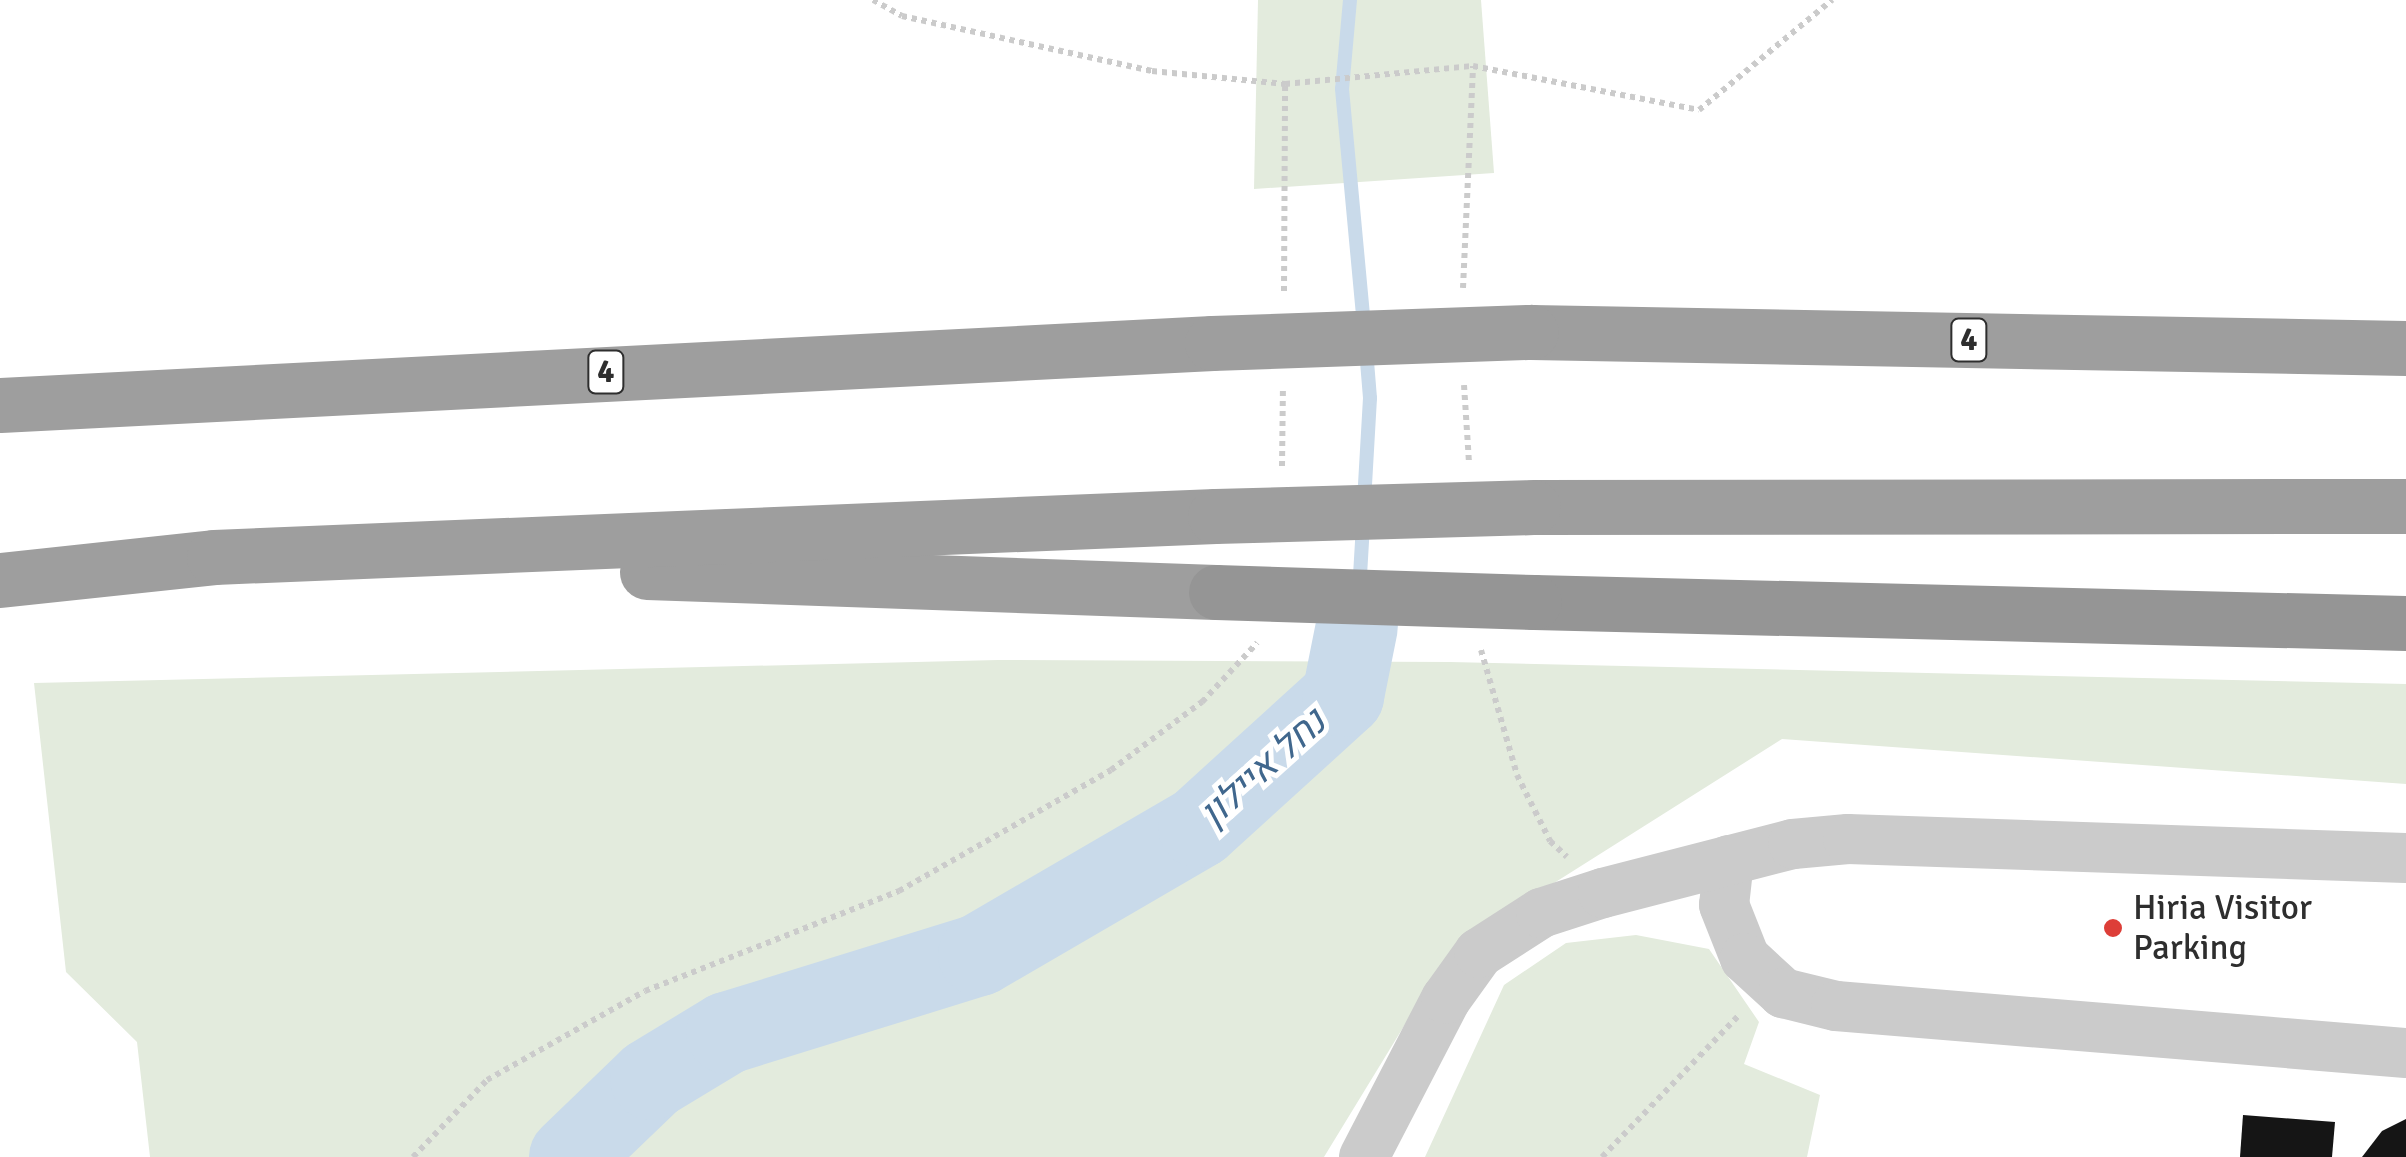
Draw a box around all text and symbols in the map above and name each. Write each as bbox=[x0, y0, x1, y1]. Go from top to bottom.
road number: 4 bbox=[1949, 313, 1989, 367]
road number: 4 bbox=[586, 345, 626, 399]
water label: נחל איילון bbox=[1191, 700, 1335, 836]
place label: Hiria Visitor Parking bbox=[2133, 887, 2312, 969]
marker: Hiria Visitor Parking bbox=[2102, 917, 2124, 939]

